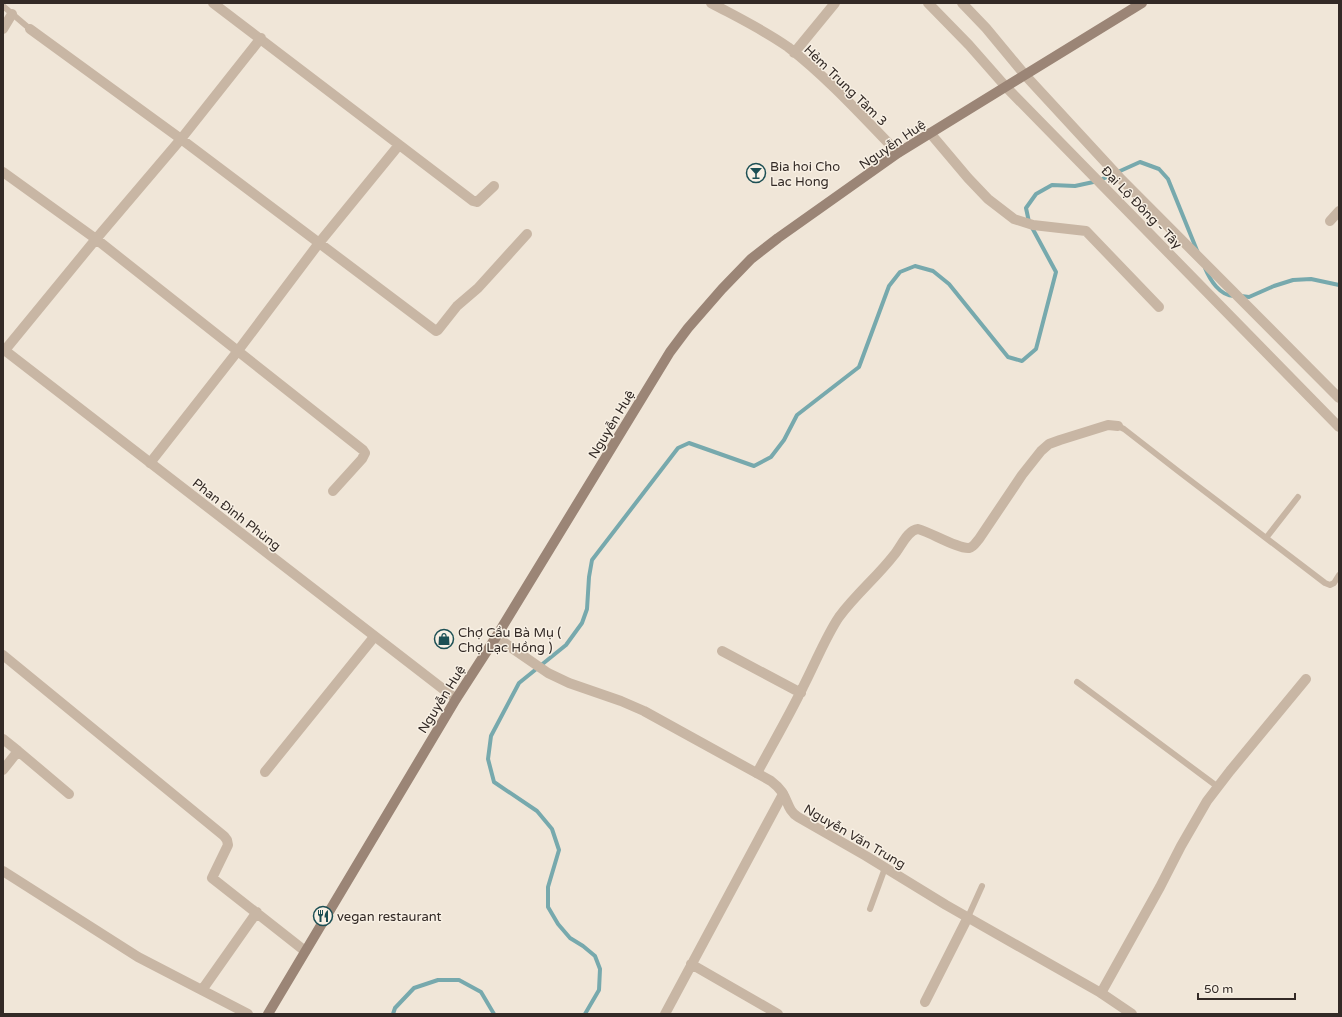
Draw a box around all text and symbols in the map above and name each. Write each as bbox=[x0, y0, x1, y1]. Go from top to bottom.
street label: Hẻm Trung Tâm 3 bbox=[800, 42, 890, 130]
street label: Nguyễn Huệ bbox=[856, 117, 929, 173]
place label: Bia hoi Cho Lac Hong bbox=[770, 159, 840, 190]
bar icon: Bia hoi Cho Lac Hong bbox=[745, 162, 767, 184]
street label: Đại Lộ Đông - Tây bbox=[1098, 163, 1185, 253]
street label: Nguyễn Huệ bbox=[585, 387, 639, 462]
street label: Phan Đình Phùng bbox=[189, 475, 284, 554]
place label: Chợ Cầu Bà Mụ ( Chợ Lạc Hồng ) bbox=[458, 625, 561, 656]
shop icon: Chợ Cầu Bà Mụ ( Chợ Lạc Hồng ) bbox=[433, 628, 455, 650]
street label: Nguyễn Huệ bbox=[415, 663, 469, 736]
street label: Nguyễn Văn Trung bbox=[801, 801, 908, 873]
restaurant icon: vegan restaurant bbox=[312, 905, 334, 927]
place label: vegan restaurant bbox=[337, 909, 441, 925]
scale bar bbox=[1198, 975, 1295, 1001]
text: 50 m bbox=[1204, 982, 1233, 996]

